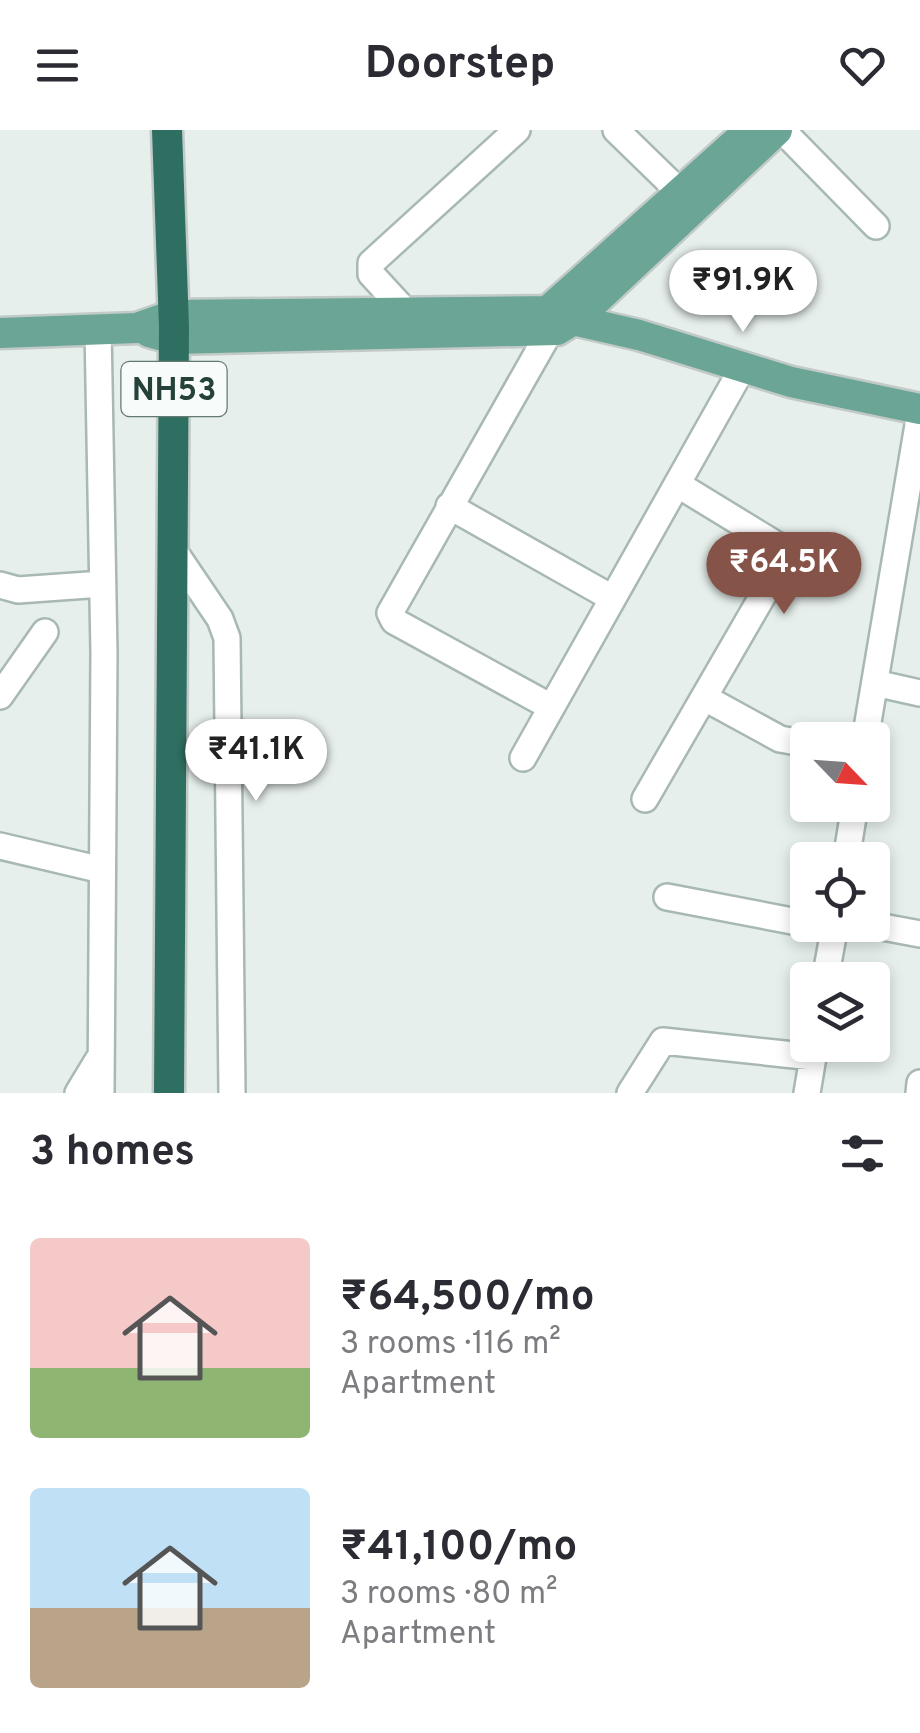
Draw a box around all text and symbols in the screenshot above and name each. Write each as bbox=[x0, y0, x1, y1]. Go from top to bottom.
text: Doorstep bbox=[365, 37, 555, 94]
icon: menu bbox=[30, 38, 85, 93]
icon: heart bbox=[835, 38, 890, 93]
pin: ₹91.9K bbox=[662, 250, 824, 335]
text: ₹91.9K bbox=[691, 262, 795, 302]
road number: NH53 bbox=[121, 362, 226, 416]
pin: ₹64.5K bbox=[703, 532, 865, 617]
text: ₹64.5K bbox=[728, 544, 840, 584]
pin: ₹41.1K bbox=[175, 719, 337, 804]
north arrow bbox=[790, 722, 890, 822]
map controls bbox=[790, 722, 890, 1062]
text: ₹41.1K bbox=[207, 731, 305, 771]
button: locate bbox=[790, 842, 890, 942]
button: layers bbox=[790, 962, 890, 1062]
icon: filters bbox=[835, 1126, 890, 1181]
text: 3 homes bbox=[30, 1127, 195, 1180]
text: ₹64,500/mo bbox=[340, 1272, 595, 1325]
icon: home bbox=[110, 1278, 230, 1398]
text: 3 rooms · 116 m² bbox=[340, 1325, 561, 1365]
text: Apartment bbox=[340, 1365, 496, 1405]
text: ₹41,100/mo bbox=[340, 1522, 577, 1575]
icon: home bbox=[110, 1528, 230, 1648]
text: 3 rooms · 80 m² bbox=[340, 1575, 558, 1615]
text: Apartment bbox=[340, 1615, 496, 1655]

